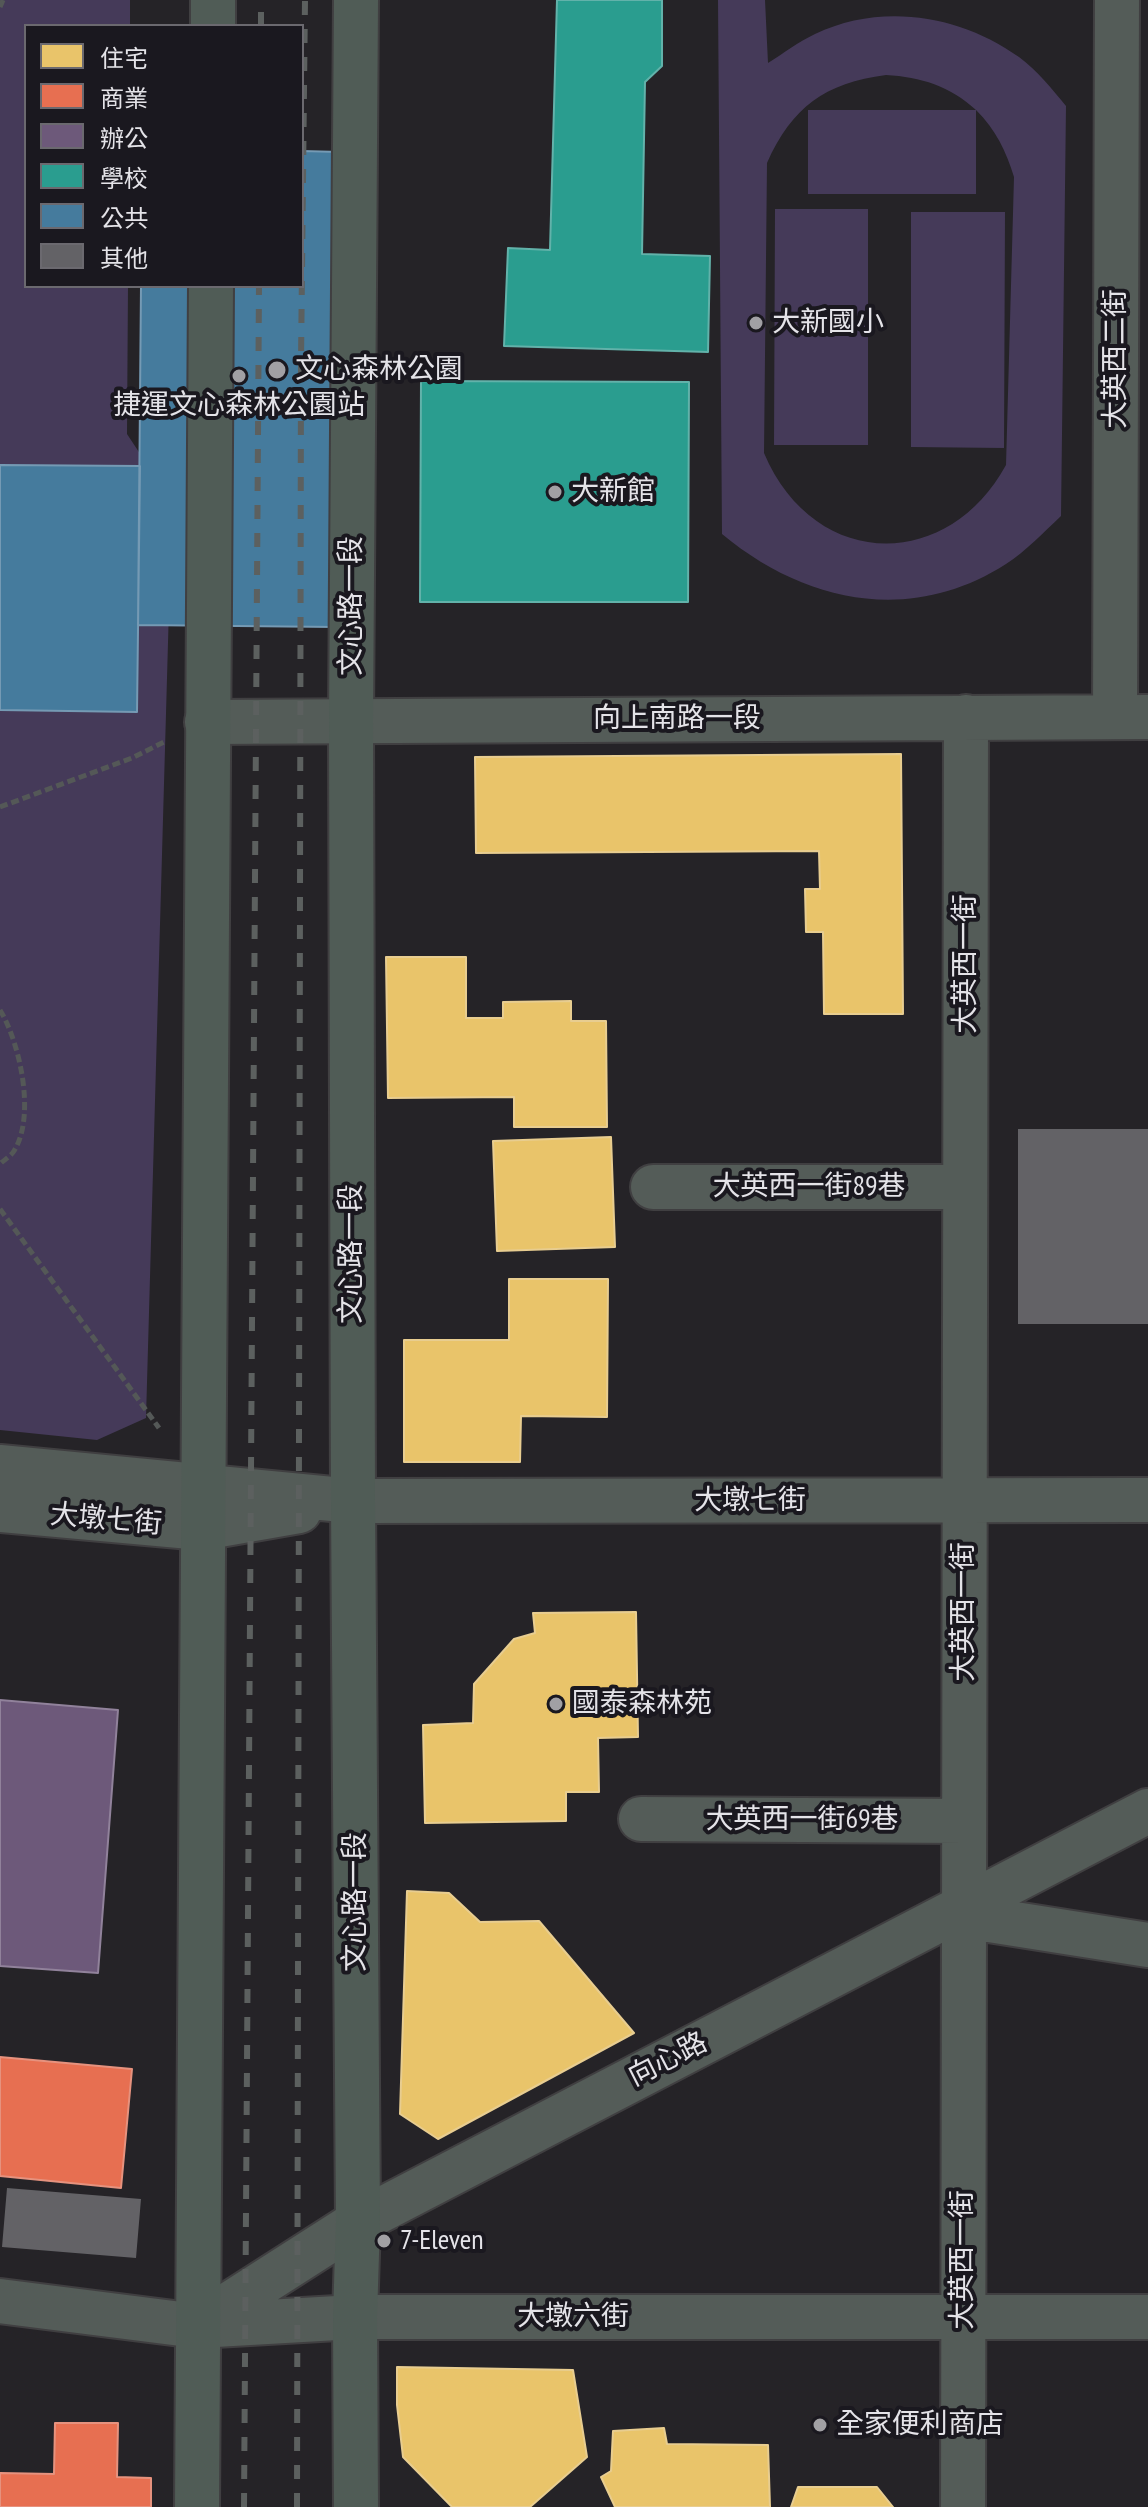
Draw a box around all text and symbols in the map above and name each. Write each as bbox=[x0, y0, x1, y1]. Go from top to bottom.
legend bbox=[24, 24, 304, 288]
text: 住宅 bbox=[100, 43, 148, 74]
text: 商業 bbox=[100, 83, 148, 114]
text: 辦公 bbox=[100, 123, 148, 154]
text: 學校 bbox=[100, 163, 148, 194]
text: 公共 bbox=[100, 203, 148, 234]
text: 其他 bbox=[100, 243, 148, 274]
street label: 大英西二街 bbox=[1099, 289, 1133, 429]
place label: 大新國小 bbox=[772, 306, 884, 340]
marker: 大新國小 bbox=[747, 314, 765, 332]
place label: 文心森林公園 bbox=[295, 353, 463, 387]
marker: 文心森林公園 bbox=[266, 359, 288, 381]
marker: 捷運文心森林公園站 bbox=[230, 367, 248, 385]
place label: 捷運文心森林公園站 bbox=[113, 389, 365, 423]
place label: 大新館 bbox=[571, 475, 655, 509]
marker: 大新館 bbox=[546, 483, 564, 501]
street label: 文心路一段 bbox=[335, 536, 369, 676]
street label: 向上南路一段 bbox=[593, 702, 761, 736]
street label: 大英西一街 bbox=[949, 894, 983, 1034]
street label: 大英西一街89巷 bbox=[712, 1170, 906, 1204]
street label: 文心路一段 bbox=[335, 1184, 369, 1324]
street label: 大墩七街 bbox=[694, 1484, 806, 1518]
street label: 大墩七街 bbox=[49, 1498, 163, 1542]
street label: 大英西一街 bbox=[947, 1542, 981, 1682]
place label: 國泰森林苑 bbox=[572, 1687, 712, 1721]
marker: 國泰森林苑 bbox=[547, 1695, 565, 1713]
street label: 大英西一街69巷 bbox=[705, 1803, 899, 1837]
street label: 文心路一段 bbox=[339, 1832, 373, 1972]
street label: 向心路 bbox=[623, 2026, 713, 2094]
street label: 大英西一街 bbox=[946, 2190, 980, 2330]
place label: 7-Eleven bbox=[400, 2224, 484, 2258]
marker: 7-Eleven bbox=[375, 2232, 393, 2250]
street label: 大墩六街 bbox=[517, 2300, 629, 2334]
place label: 全家便利商店 bbox=[836, 2408, 1004, 2442]
marker: 全家便利商店 bbox=[811, 2416, 829, 2434]

